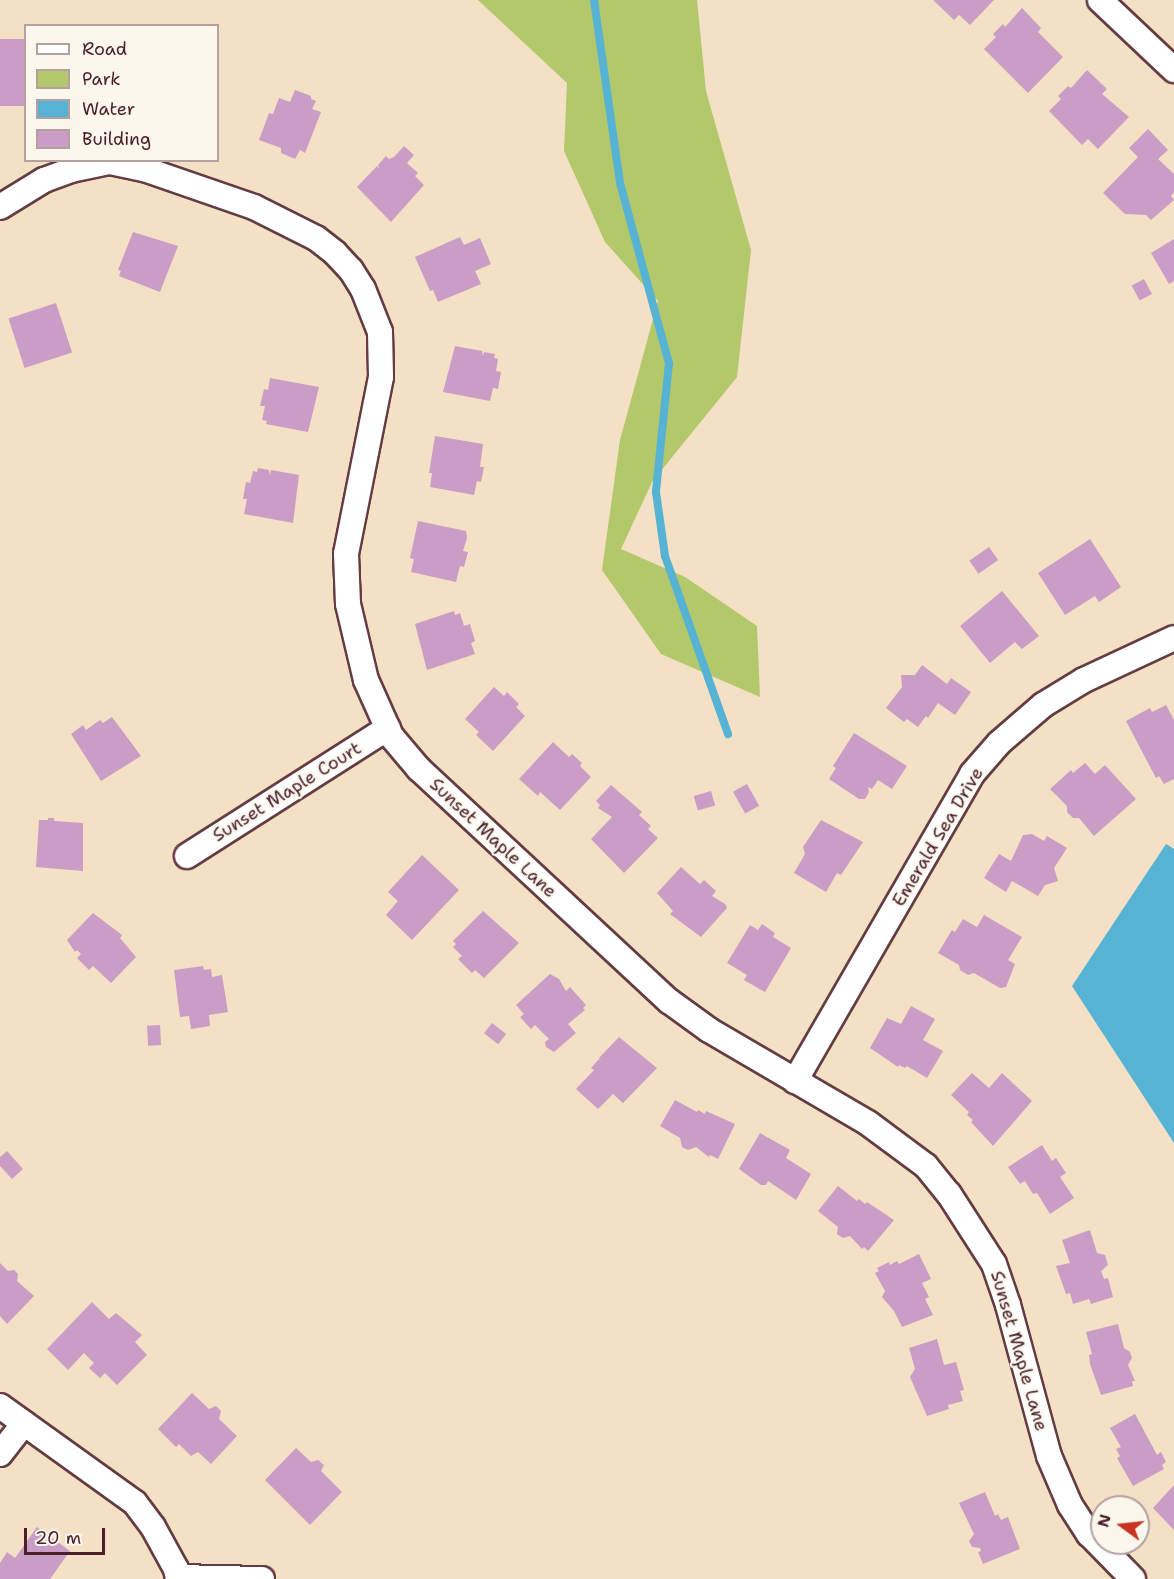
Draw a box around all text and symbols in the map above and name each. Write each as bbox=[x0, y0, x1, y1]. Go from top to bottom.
legend bbox=[24, 24, 219, 162]
text: Road bbox=[82, 37, 127, 61]
text: Park bbox=[82, 67, 121, 91]
text: Water bbox=[82, 97, 135, 121]
text: Building bbox=[82, 127, 151, 151]
street label: Sunset Maple Court bbox=[209, 737, 365, 847]
street label: Emerald Sea Drive bbox=[888, 764, 988, 910]
street label: Sunset Maple Lane bbox=[425, 774, 561, 902]
street label: Sunset Maple Lane bbox=[986, 1268, 1052, 1434]
north arrow bbox=[1090, 1495, 1150, 1555]
text: N bbox=[1092, 1512, 1116, 1530]
scale bar bbox=[27, 1516, 108, 1554]
text: 20 m bbox=[35, 1526, 81, 1550]

